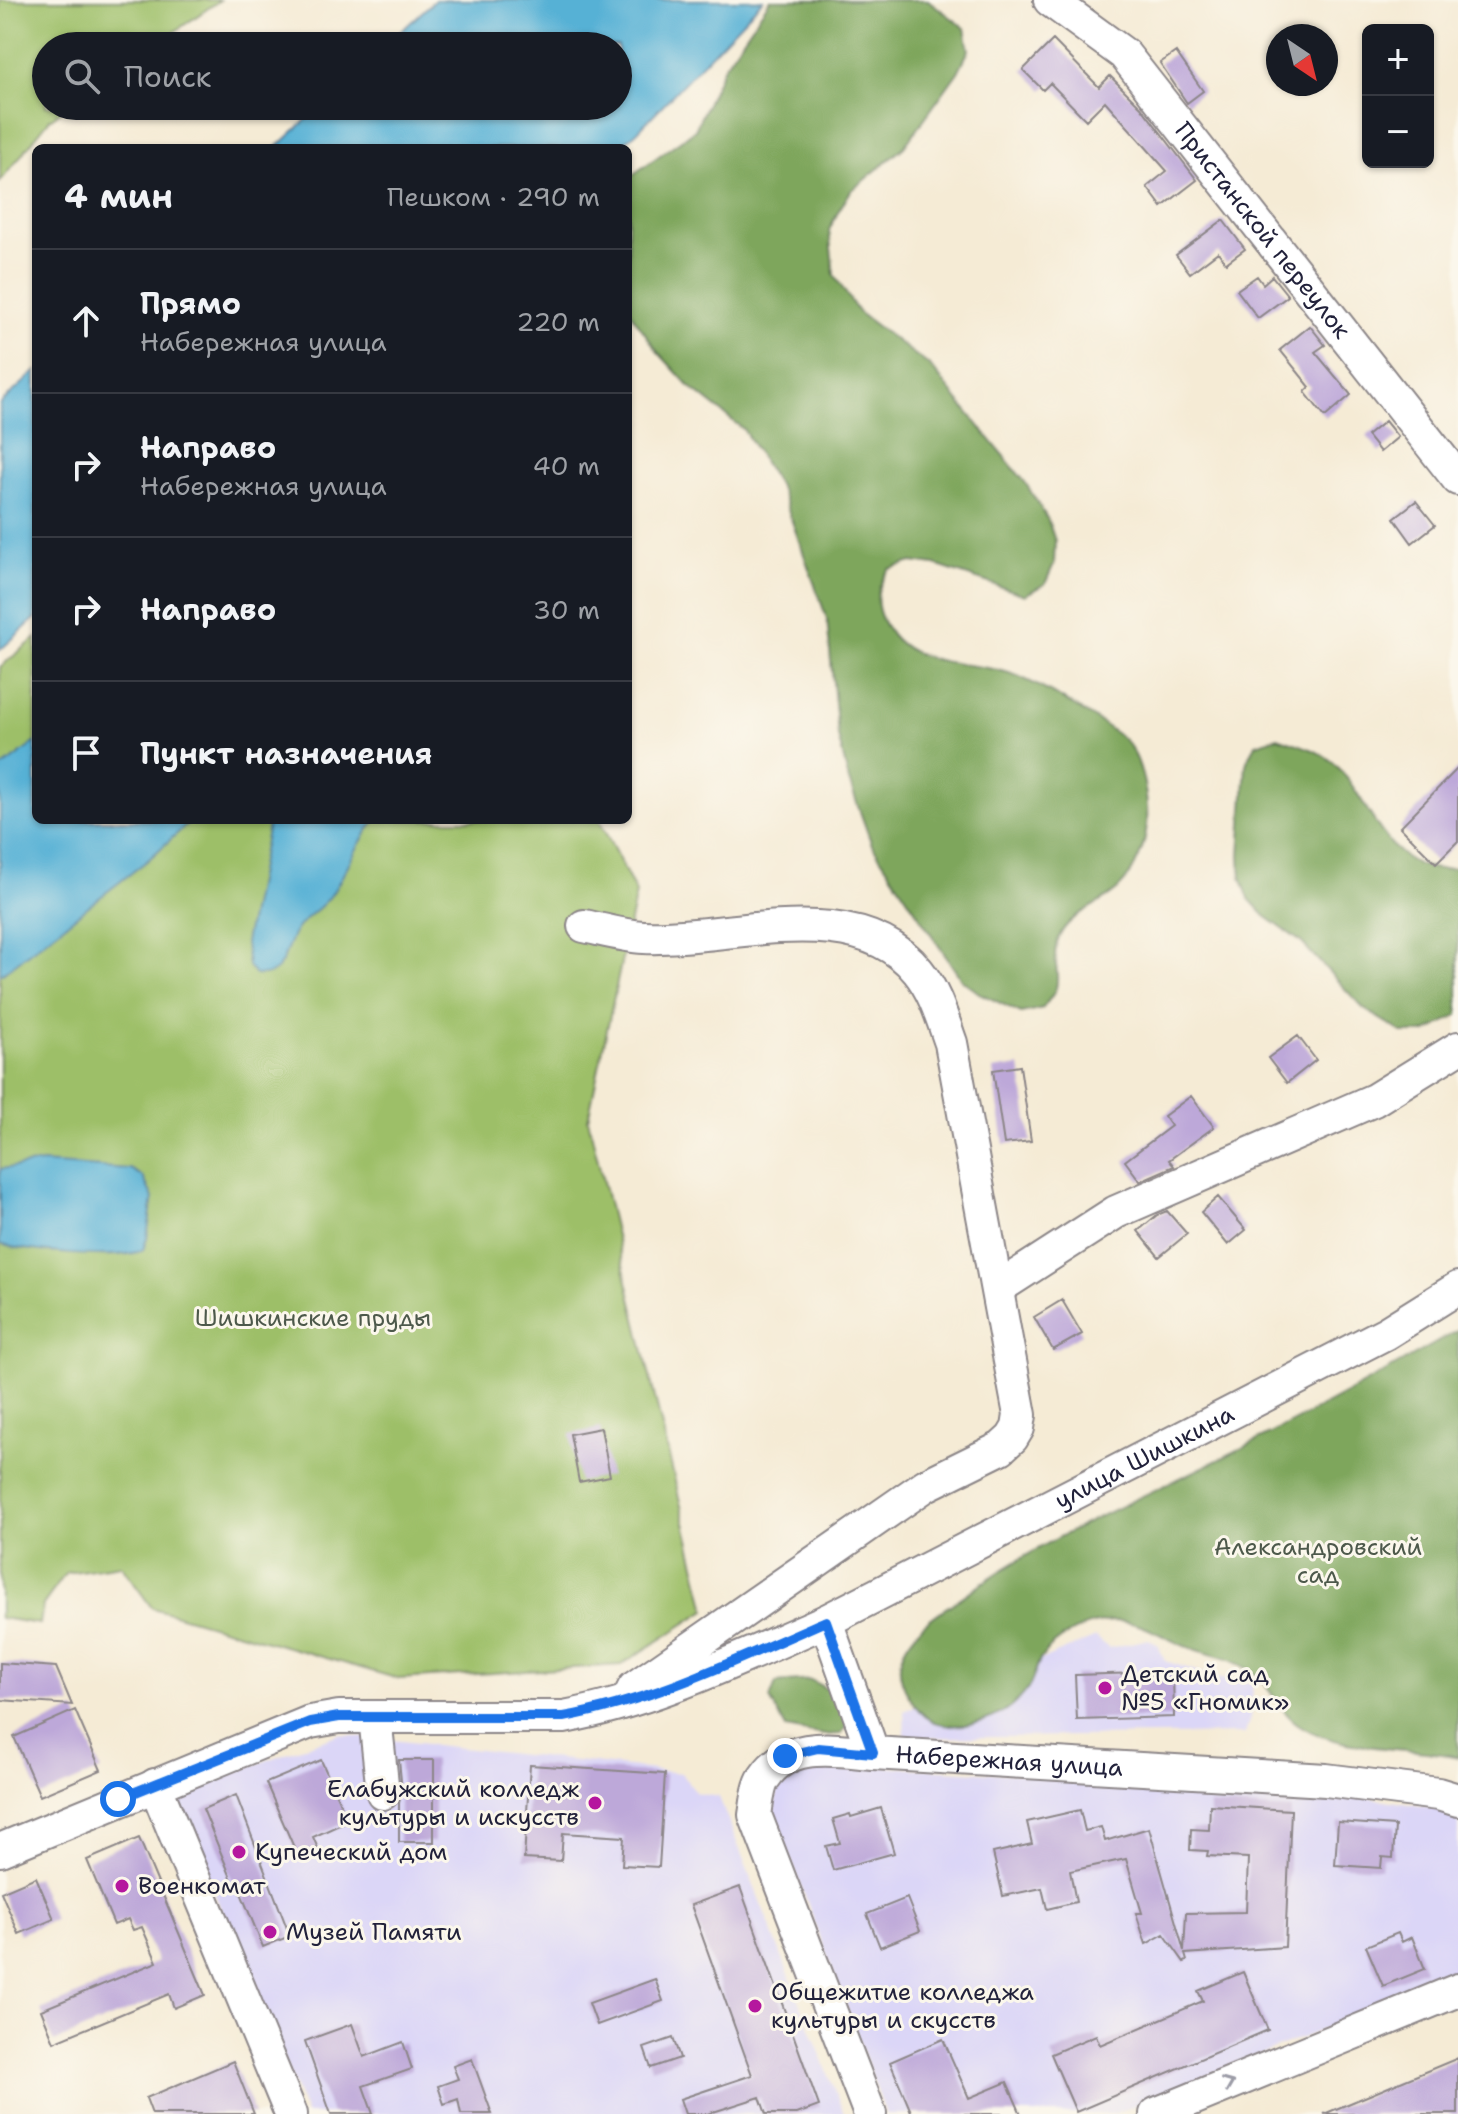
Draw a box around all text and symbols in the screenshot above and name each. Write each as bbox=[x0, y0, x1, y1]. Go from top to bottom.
north arrow bbox=[1266, 24, 1338, 96]
map controls bbox=[1362, 24, 1434, 168]
button: + bbox=[1362, 24, 1434, 96]
search box bbox=[32, 32, 632, 120]
icon: search bbox=[60, 54, 104, 98]
text: Поиск bbox=[124, 56, 212, 97]
button: − bbox=[1362, 96, 1434, 168]
street label: Пристанской переулок bbox=[1168, 116, 1358, 346]
text: 4 мин bbox=[64, 173, 173, 219]
text: Пешком · 290 m bbox=[387, 179, 600, 214]
text: Прямо bbox=[140, 283, 241, 324]
icon: ahead bbox=[64, 299, 108, 343]
text: 220 m bbox=[516, 304, 600, 339]
text: Набережная улица bbox=[140, 324, 387, 359]
text: Направо bbox=[140, 427, 276, 468]
icon: right bbox=[64, 443, 108, 487]
text: 40 m bbox=[533, 448, 600, 483]
text: Набережная улица bbox=[140, 468, 387, 503]
icon: right bbox=[64, 587, 108, 631]
text: Направо bbox=[140, 589, 276, 630]
text: 30 m bbox=[533, 592, 600, 627]
icon: arrive bbox=[64, 731, 108, 775]
text: Пункт назначения bbox=[140, 733, 432, 774]
park label: Шишкинские пруды bbox=[195, 1302, 431, 1334]
street label: улица Шишкина bbox=[1049, 1398, 1239, 1517]
park label: Александровский сад bbox=[1214, 1531, 1422, 1591]
place label: Детский сад №5 «Гномик» bbox=[1121, 1658, 1289, 1718]
marker: Детский сад №5 «Гномик» bbox=[1096, 1679, 1114, 1697]
route end bbox=[767, 1738, 803, 1774]
street label: Набережная улица bbox=[894, 1738, 1124, 1784]
place label: Елабужский колледж культуры и искусств bbox=[327, 1773, 579, 1833]
route start bbox=[100, 1781, 136, 1817]
marker: Елабужский колледж культуры и искусств bbox=[586, 1794, 604, 1812]
place label: Купеческий дом bbox=[255, 1836, 447, 1868]
marker: Купеческий дом bbox=[230, 1843, 248, 1861]
place label: Военкомат bbox=[138, 1870, 266, 1902]
marker: Военкомат bbox=[113, 1877, 131, 1895]
place label: Музей Памяти bbox=[286, 1916, 462, 1948]
marker: Музей Памяти bbox=[261, 1923, 279, 1941]
place label: Общежитие колледжа культуры и скусств bbox=[771, 1976, 1034, 2036]
marker: Общежитие колледжа культуры и скусств bbox=[746, 1997, 764, 2015]
one-way arrow bbox=[1220, 2078, 1234, 2094]

